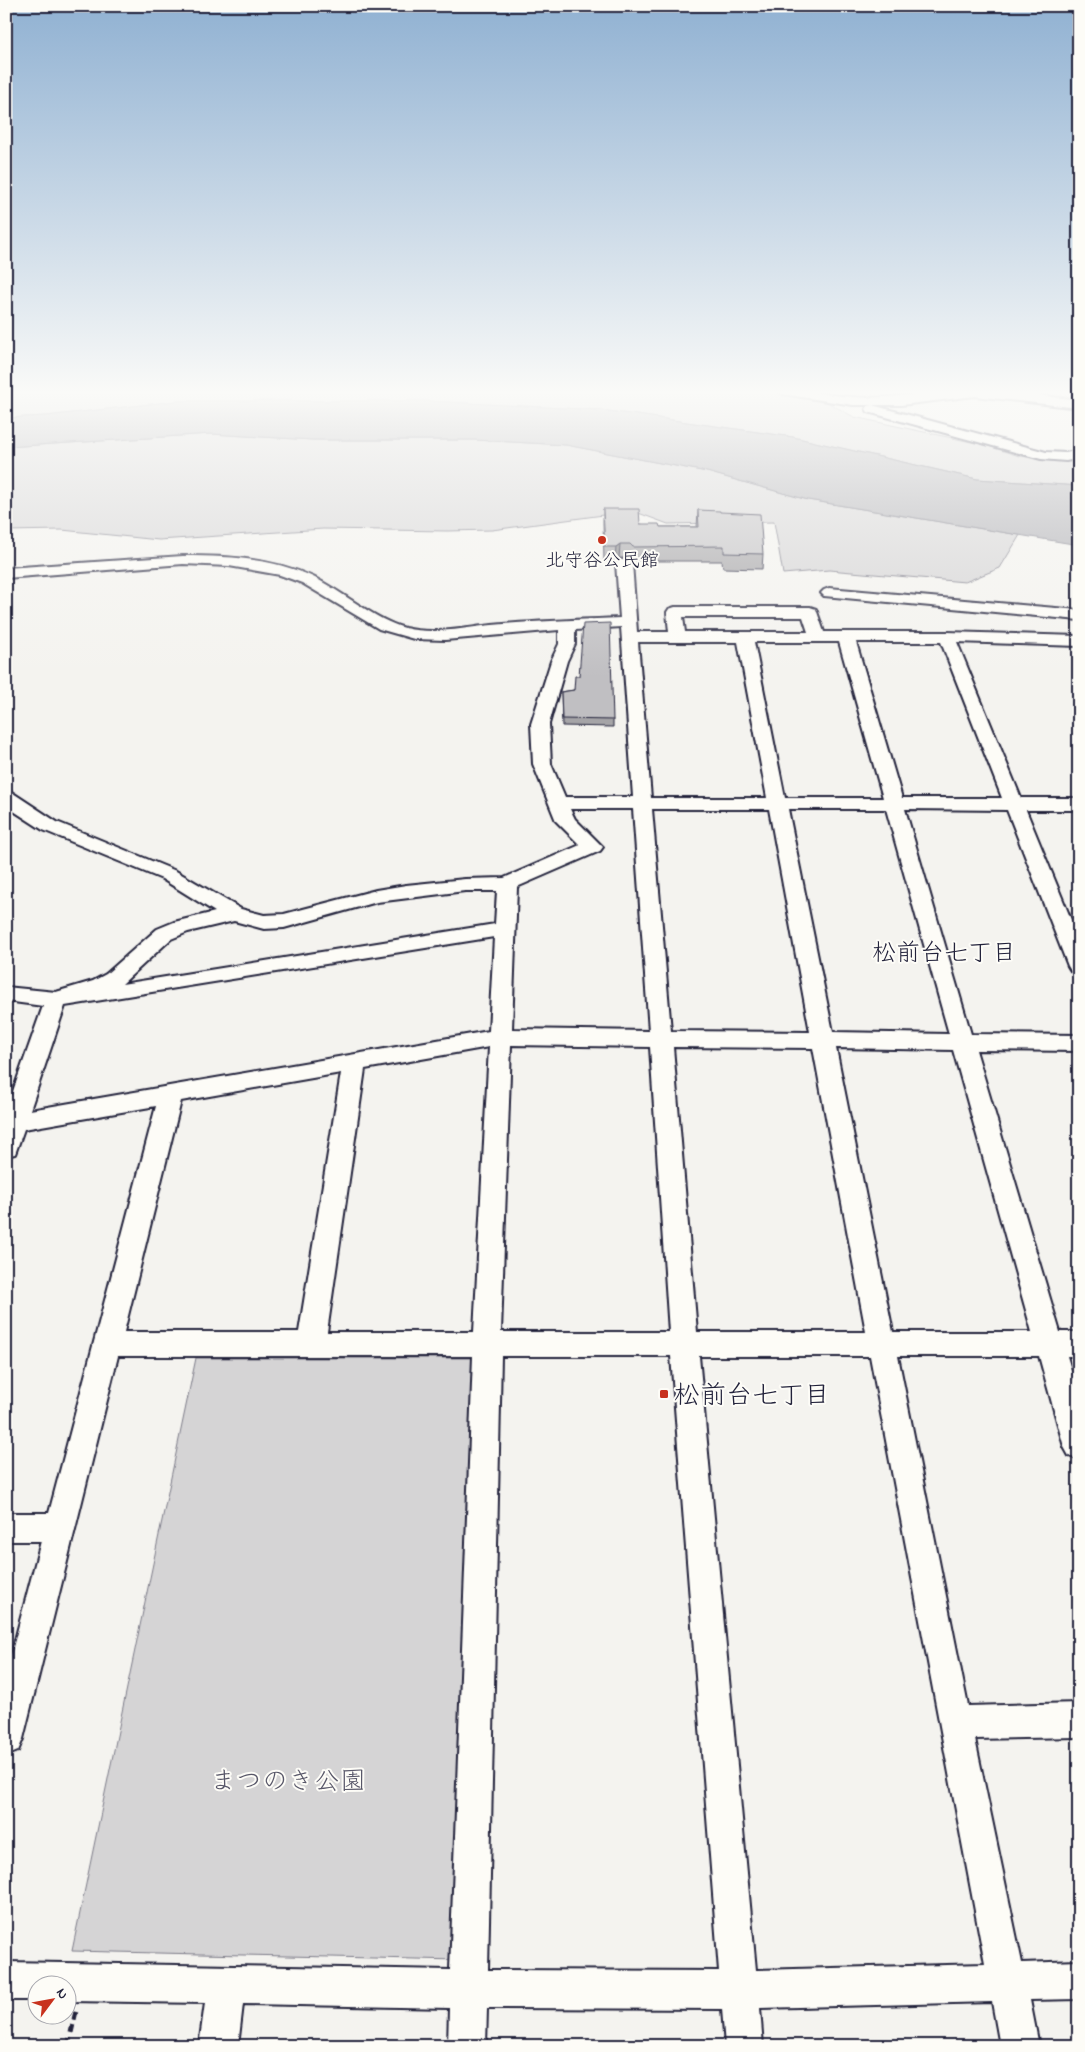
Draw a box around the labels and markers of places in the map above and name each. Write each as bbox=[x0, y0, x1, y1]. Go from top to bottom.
marker: 北守谷公民館 bbox=[596, 534, 608, 546]
place label: 北守谷公民館 bbox=[545, 548, 659, 575]
place label: 松前台七丁目 bbox=[674, 1378, 830, 1416]
marker: 松前台七丁目 bbox=[658, 1388, 670, 1400]

